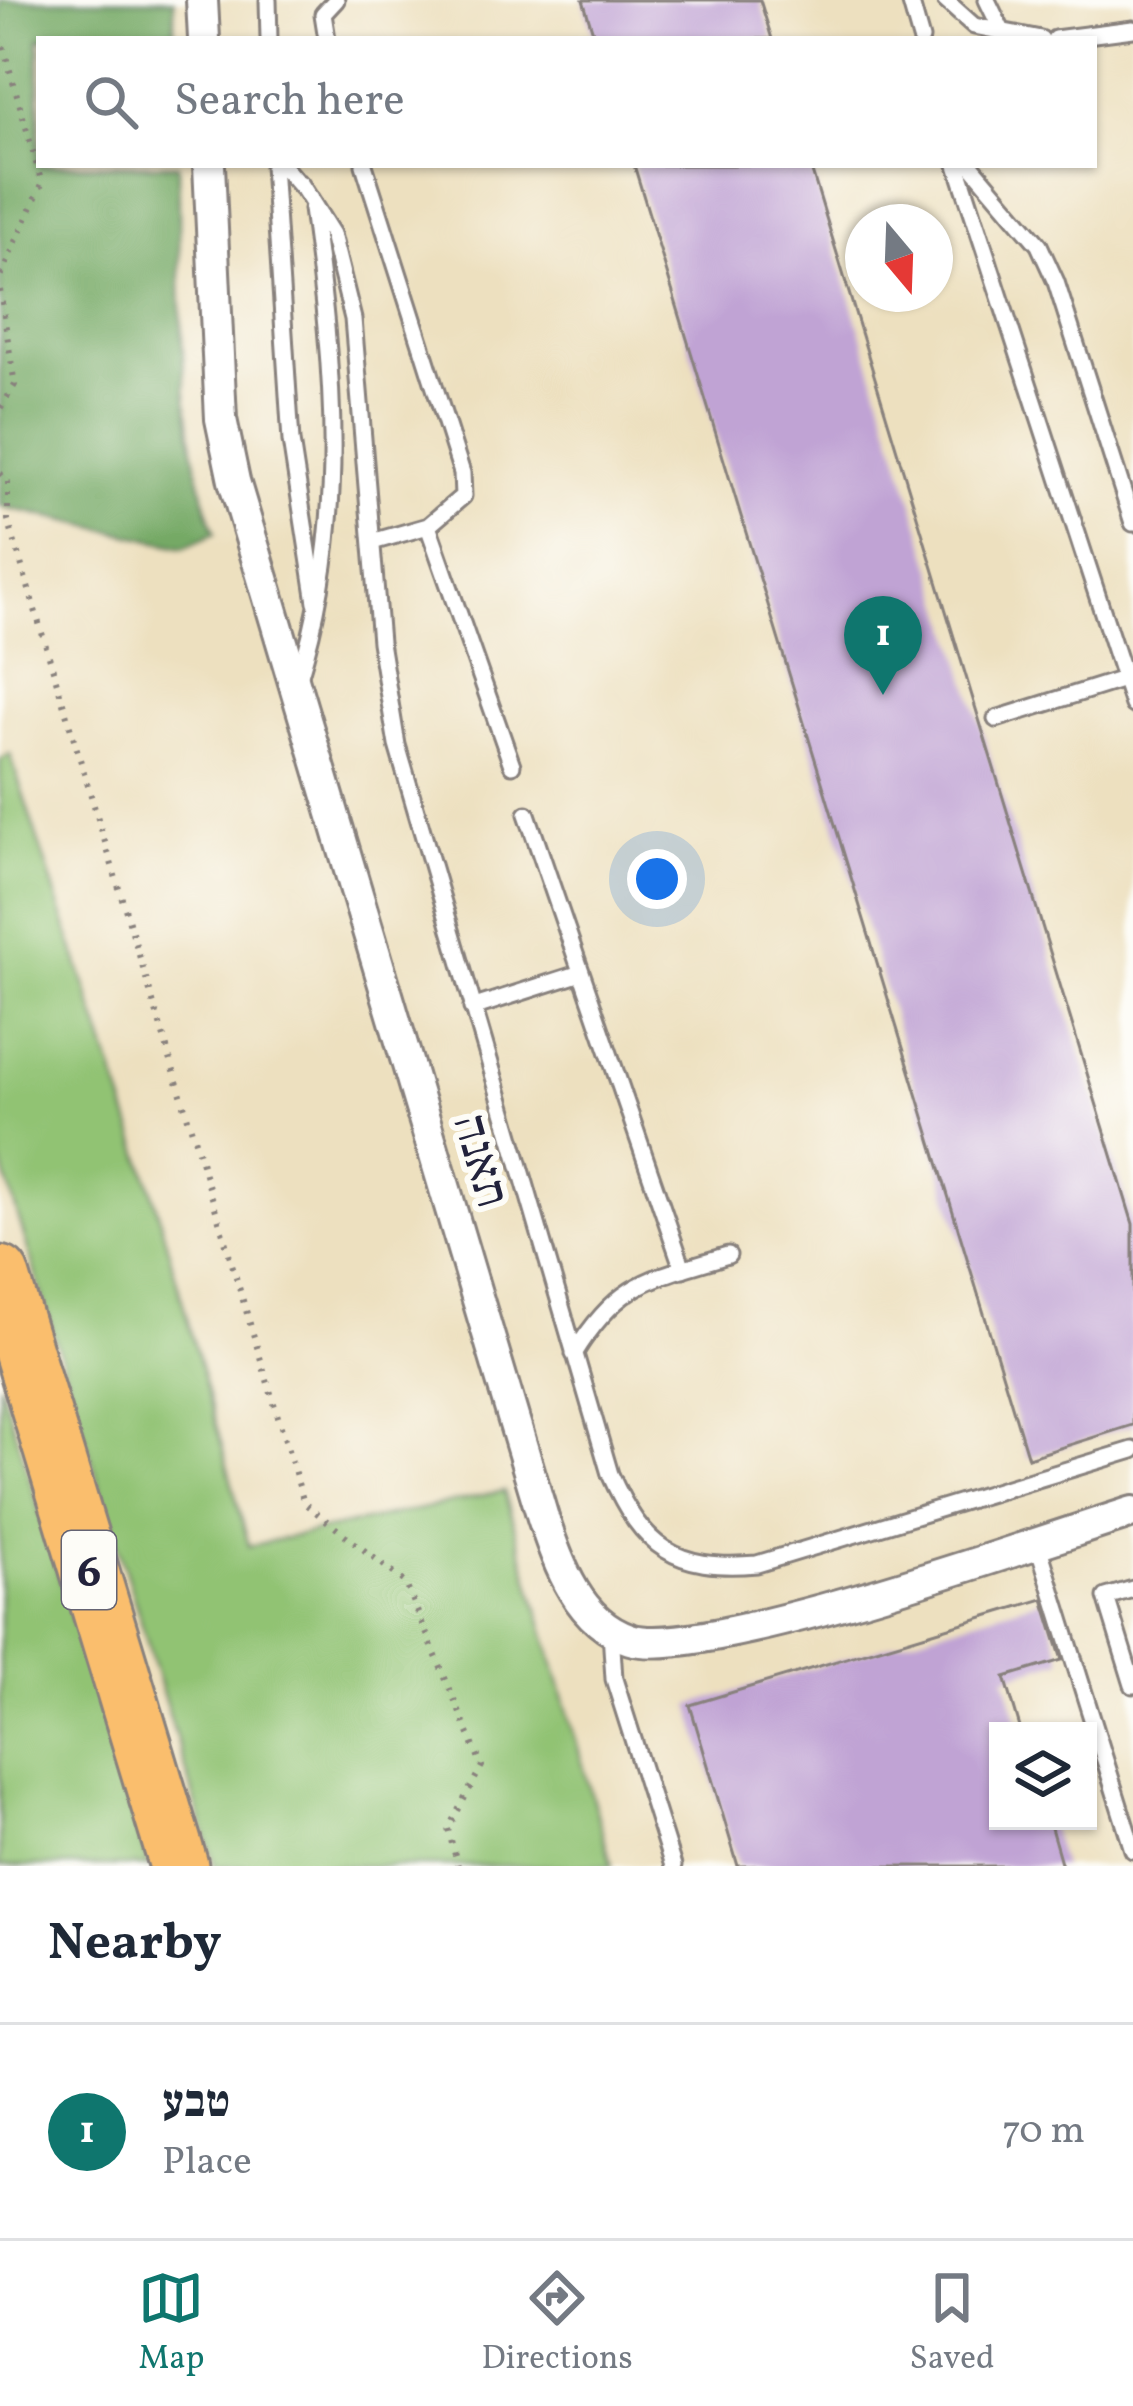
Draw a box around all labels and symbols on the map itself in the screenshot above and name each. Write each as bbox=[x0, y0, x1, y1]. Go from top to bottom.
north arrow bbox=[845, 204, 953, 312]
pin: 1 bbox=[844, 596, 922, 695]
your location bbox=[627, 849, 687, 909]
street label: תאנה bbox=[434, 1107, 524, 1216]
road number: 6 bbox=[62, 1531, 116, 1609]

